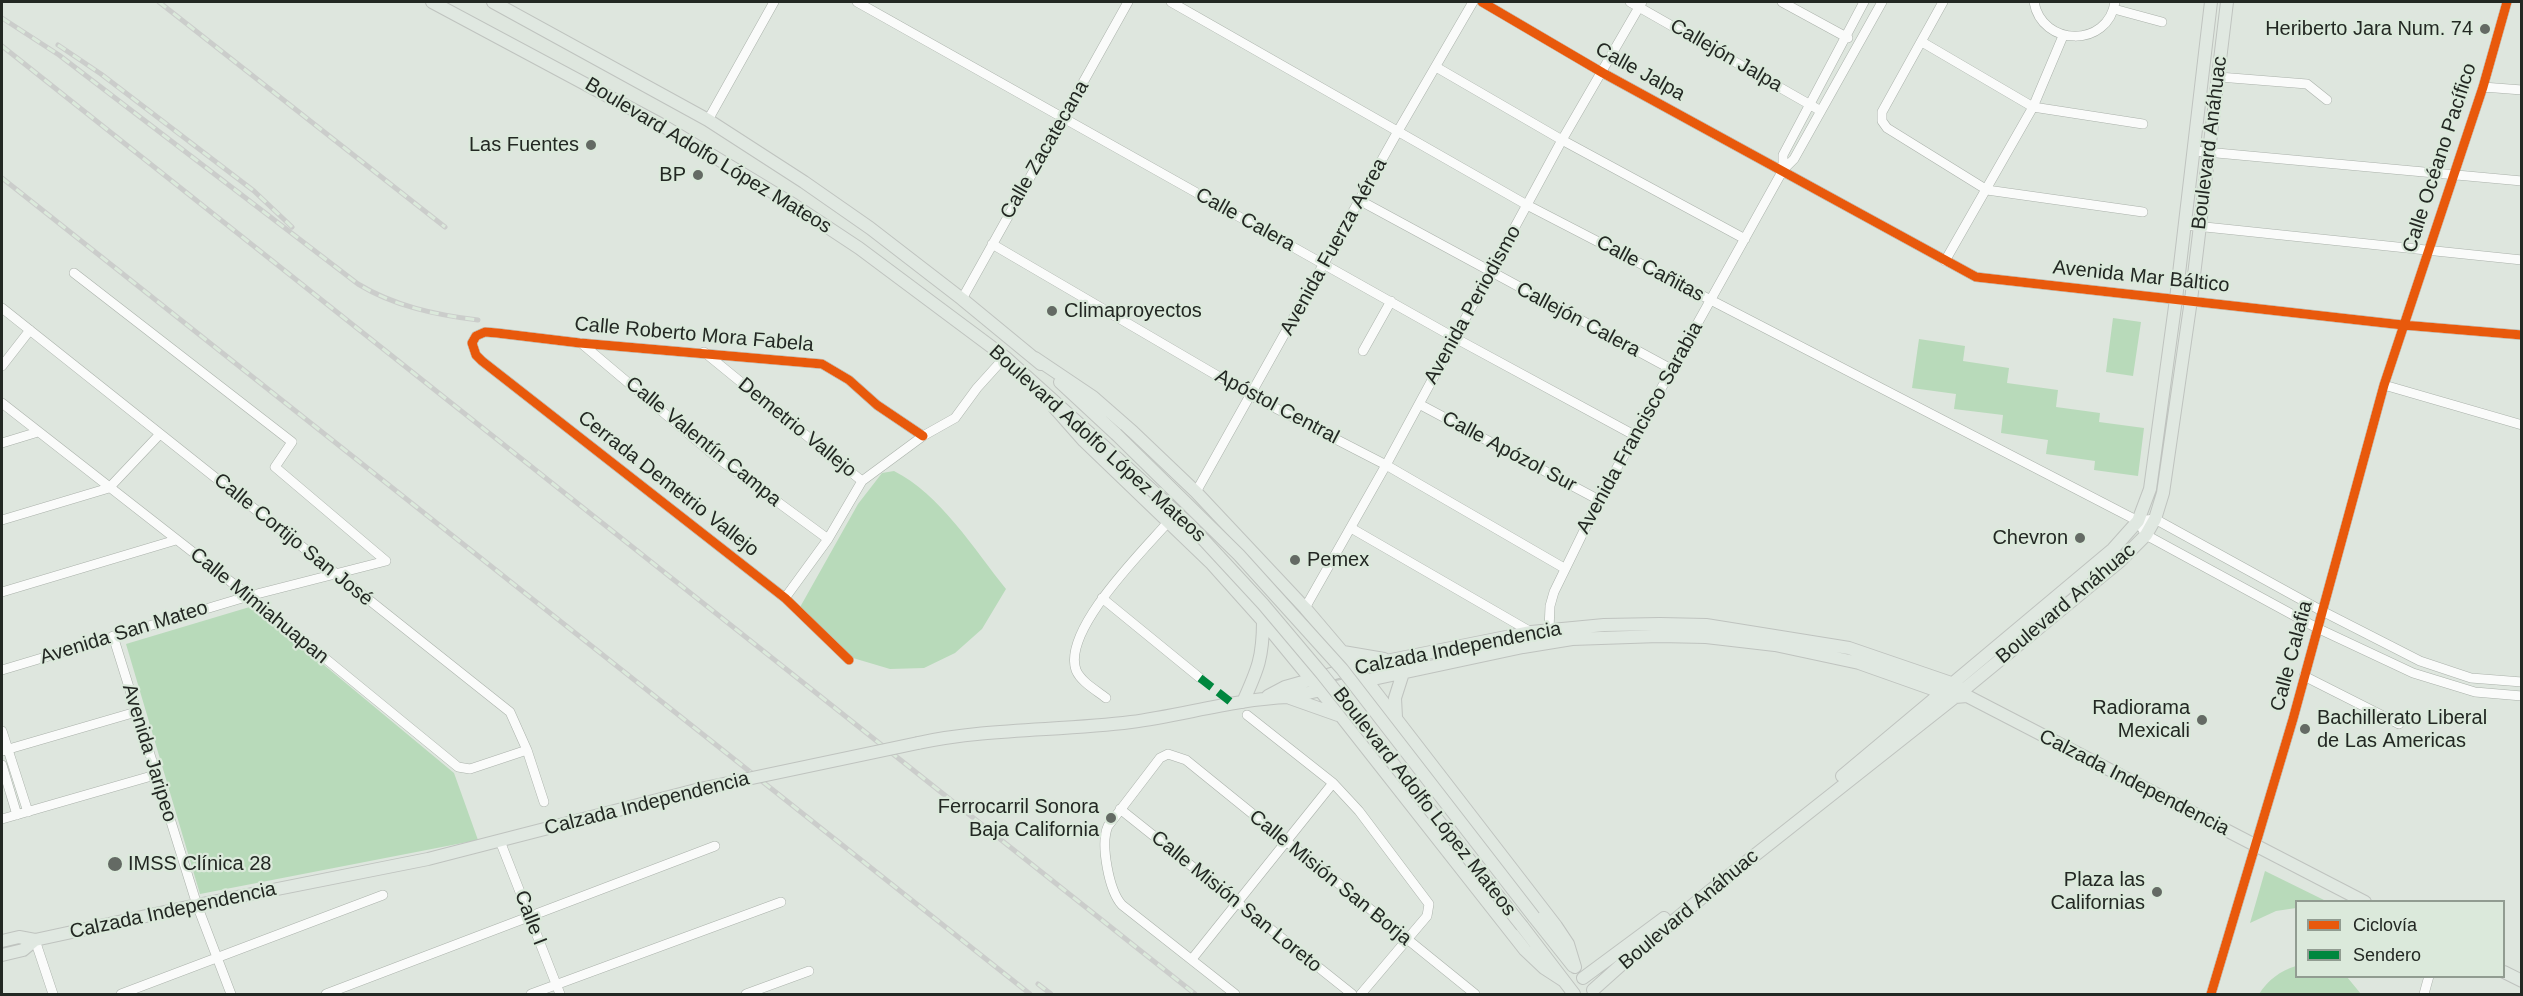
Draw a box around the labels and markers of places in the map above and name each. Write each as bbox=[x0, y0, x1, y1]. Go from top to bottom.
place label: Heriberto Jara Num. 74 bbox=[2265, 17, 2473, 41]
marker: Heriberto Jara Num. 74 bbox=[2478, 22, 2492, 36]
place label: Las Fuentes bbox=[469, 133, 579, 157]
marker: Las Fuentes bbox=[584, 138, 598, 152]
place label: BP bbox=[659, 163, 686, 187]
marker: BP bbox=[691, 168, 705, 182]
place label: Climaproyectos bbox=[1064, 299, 1202, 323]
marker: Climaproyectos bbox=[1045, 304, 1059, 318]
place label: Chevron bbox=[1992, 526, 2068, 550]
marker: Chevron bbox=[2073, 531, 2087, 545]
place label: Pemex bbox=[1307, 548, 1369, 572]
marker: Pemex bbox=[1288, 553, 1302, 567]
place label: Radiorama Mexicali bbox=[2092, 696, 2190, 743]
place label: Bachillerato Liberal de Las Americas bbox=[2317, 706, 2487, 753]
marker: Radiorama Mexicali bbox=[2195, 713, 2209, 727]
marker: Bachillerato Liberal de Las Americas bbox=[2298, 722, 2312, 736]
place label: Ferrocarril Sonora Baja California bbox=[938, 795, 1099, 842]
marker: Ferrocarril Sonora Baja California bbox=[1104, 811, 1118, 825]
place label: IMSS Clínica 28 bbox=[128, 852, 271, 876]
marker: IMSS Clínica 28 bbox=[106, 855, 124, 873]
place label: Plaza las Californias bbox=[2051, 868, 2145, 915]
marker: Plaza las Californias bbox=[2150, 885, 2164, 899]

